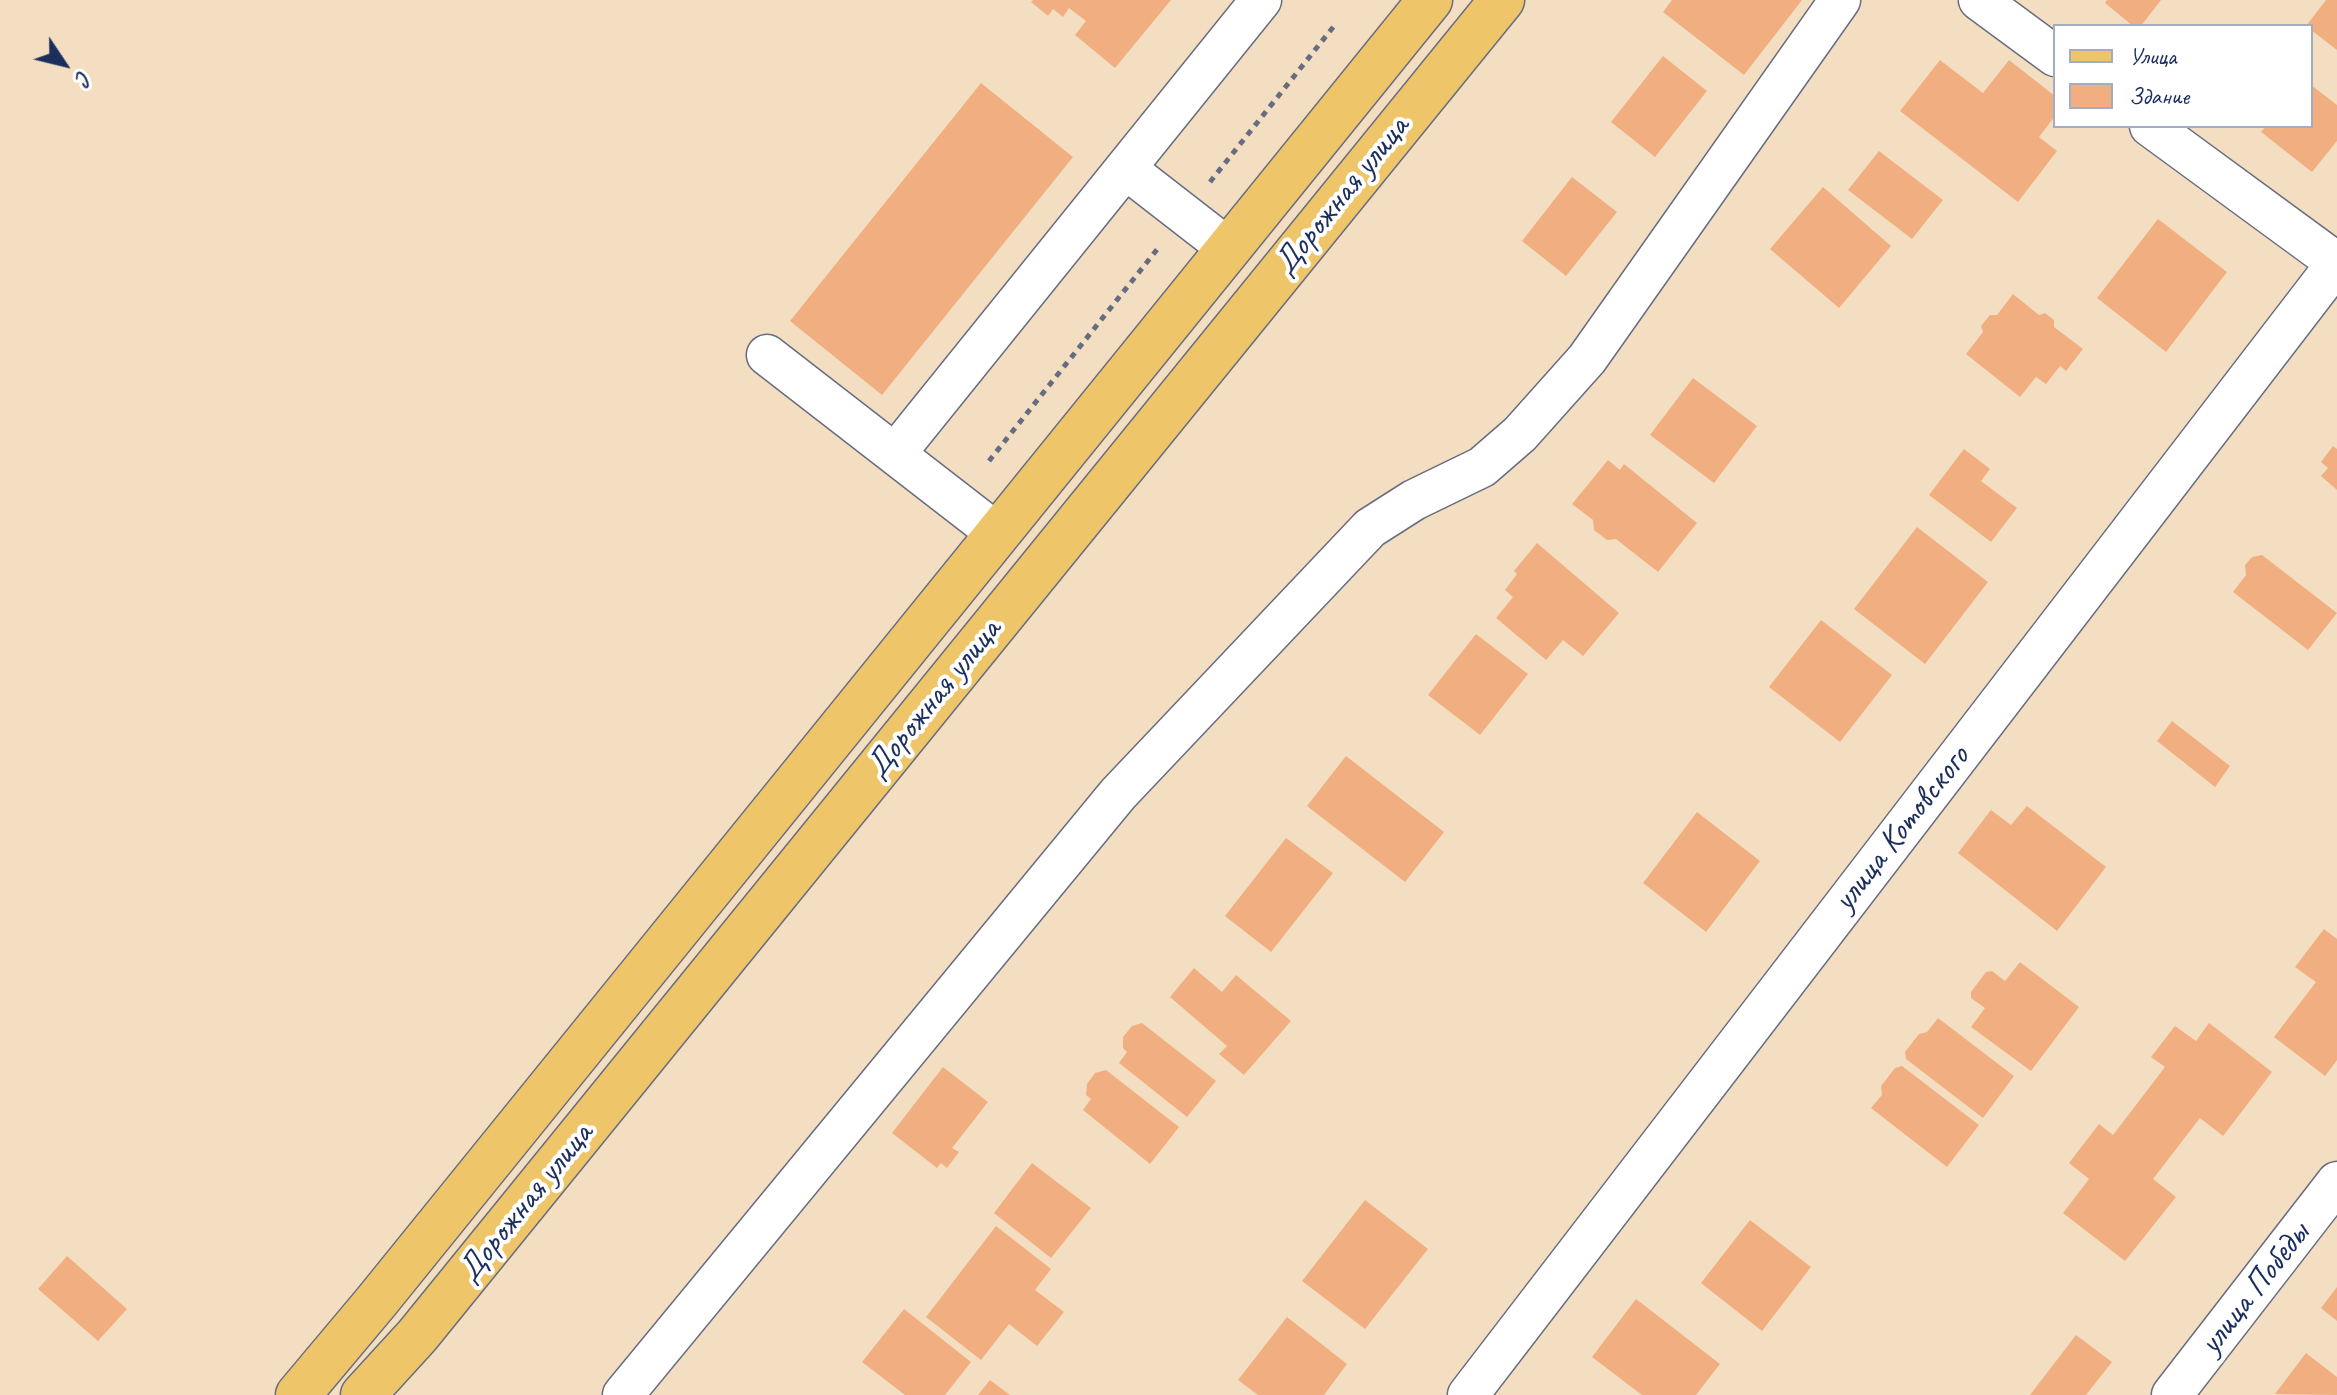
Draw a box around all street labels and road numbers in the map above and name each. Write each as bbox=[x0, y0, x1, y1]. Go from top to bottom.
street label: Дорожная улица bbox=[1266, 108, 1418, 284]
street label: Дорожная улица bbox=[858, 611, 1010, 787]
street label: улица Котовского bbox=[1825, 738, 1979, 920]
street label: Дорожная улица bbox=[450, 1115, 602, 1291]
street label: улица Победы bbox=[2191, 1215, 2319, 1363]

